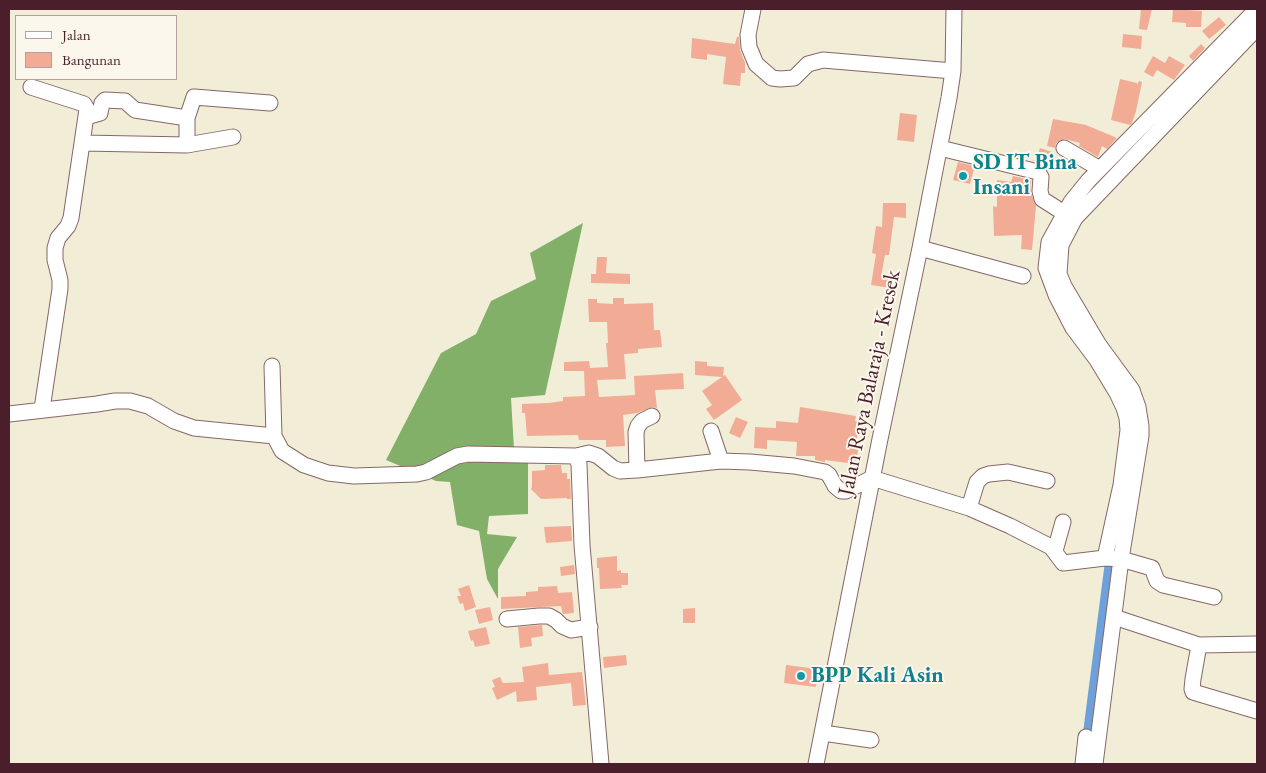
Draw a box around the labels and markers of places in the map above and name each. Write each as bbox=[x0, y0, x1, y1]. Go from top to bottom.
place label: SD IT Bina Insani bbox=[973, 150, 1077, 202]
marker: SD IT Bina Insani bbox=[957, 170, 969, 182]
place label: BPP Kali Asin bbox=[811, 663, 944, 689]
marker: BPP Kali Asin bbox=[795, 670, 807, 682]

